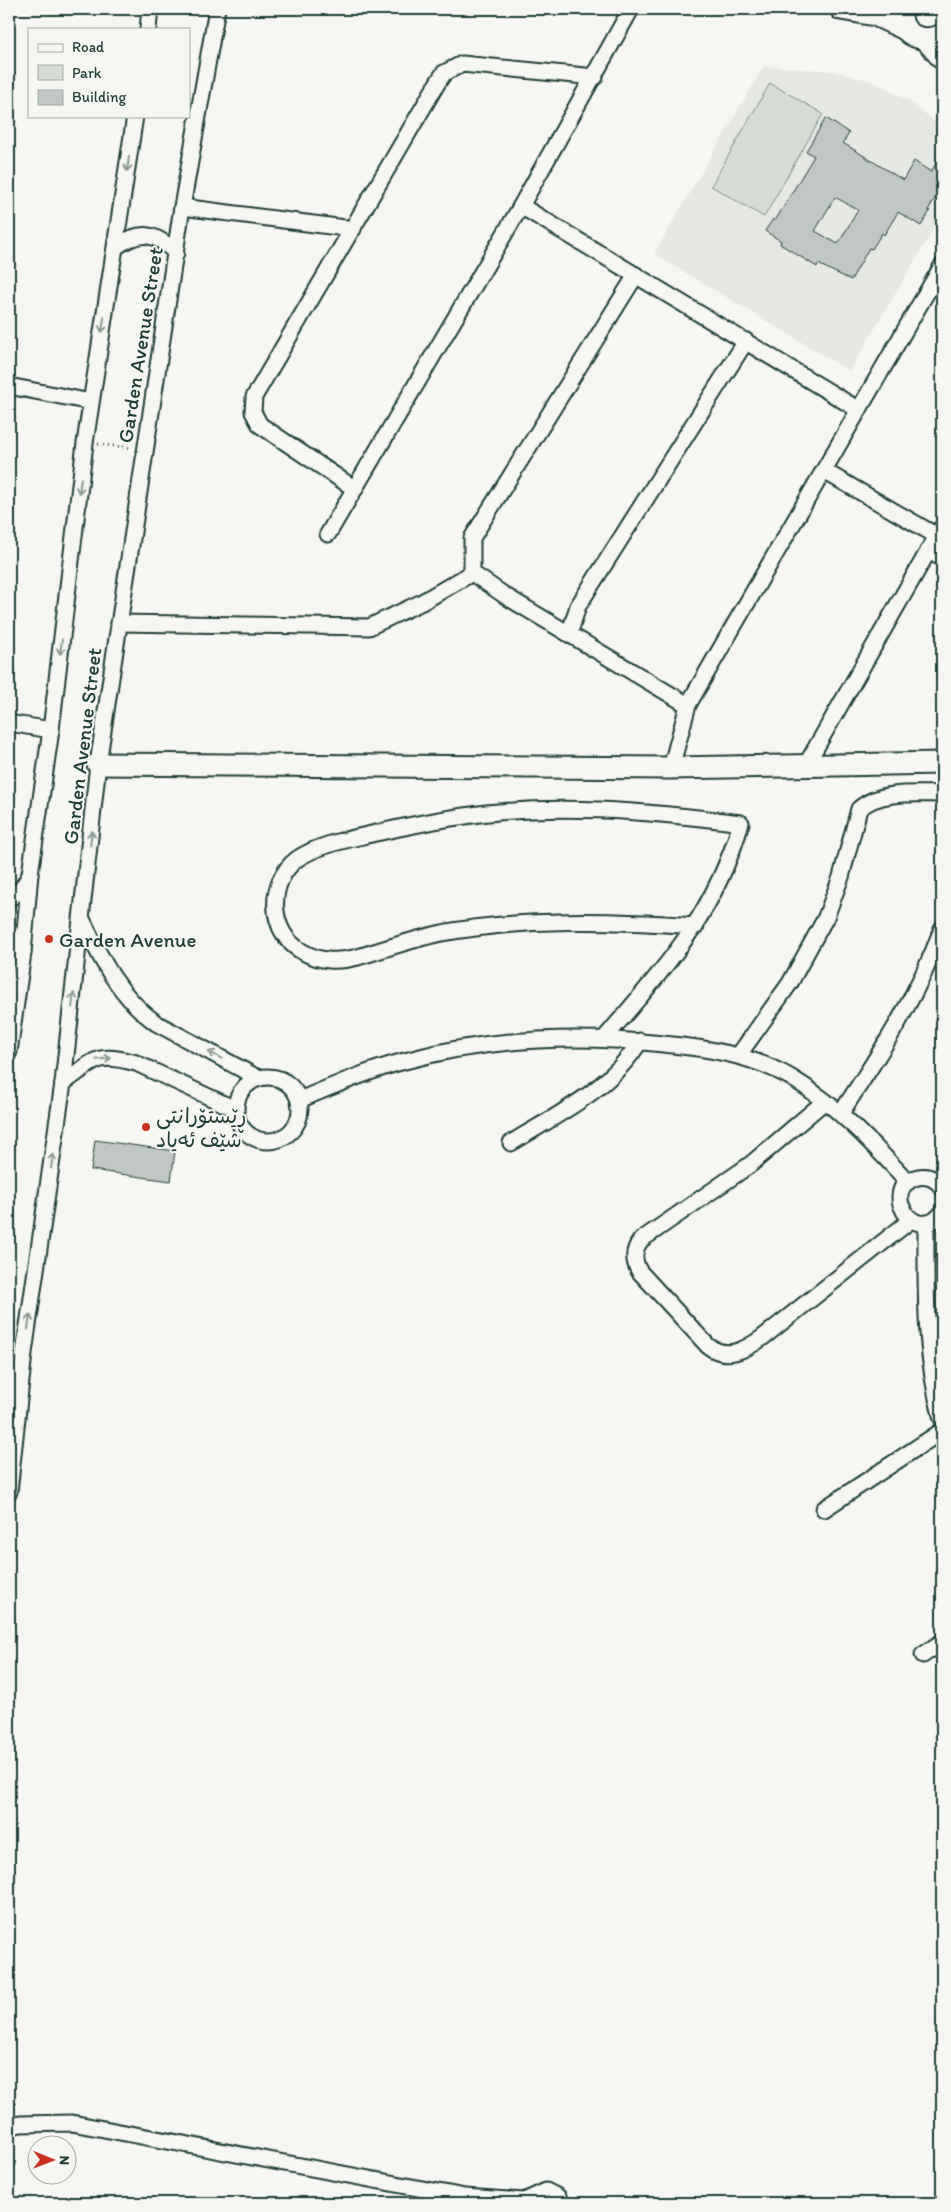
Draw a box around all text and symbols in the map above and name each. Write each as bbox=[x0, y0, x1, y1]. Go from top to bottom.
legend bbox=[28, 28, 190, 118]
text: Road bbox=[72, 38, 105, 56]
text: Park bbox=[72, 64, 102, 82]
text: Building bbox=[72, 88, 126, 106]
one-way arrow bbox=[122, 156, 132, 172]
street label: Garden Avenue Street bbox=[112, 245, 168, 445]
one-way arrow bbox=[98, 317, 108, 333]
one-way arrow bbox=[75, 478, 85, 494]
one-way arrow bbox=[56, 639, 66, 655]
street label: Garden Avenue Street bbox=[58, 646, 106, 846]
one-way arrow bbox=[86, 830, 96, 846]
place label: Garden Avenue bbox=[59, 927, 196, 952]
marker: Garden Avenue bbox=[43, 933, 55, 945]
one-way arrow bbox=[68, 992, 78, 1008]
one-way arrow bbox=[208, 1050, 223, 1059]
one-way arrow bbox=[96, 1054, 112, 1064]
place label: ڕێستۆرانتی شێف ئەیاد bbox=[156, 1103, 247, 1152]
marker: ڕێستۆرانتی شێف ئەیاد bbox=[140, 1121, 152, 1133]
one-way arrow bbox=[47, 1153, 57, 1169]
one-way arrow bbox=[24, 1314, 34, 1330]
north arrow bbox=[28, 2134, 78, 2184]
text: N bbox=[56, 2155, 73, 2165]

